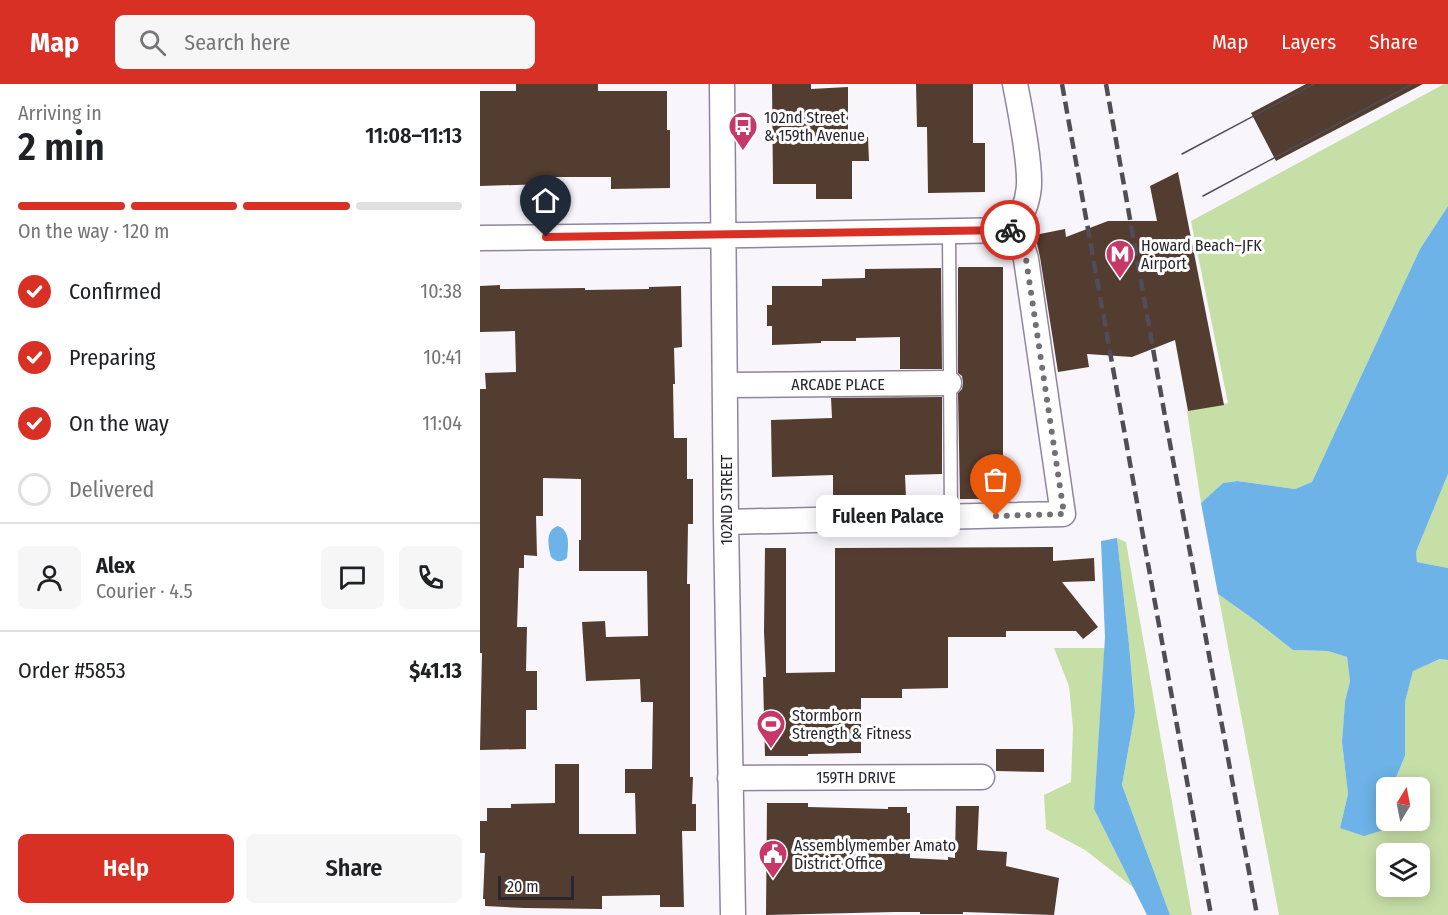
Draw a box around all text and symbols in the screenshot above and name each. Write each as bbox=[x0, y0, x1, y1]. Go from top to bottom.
search box bbox=[115, 15, 535, 69]
text: Map bbox=[30, 26, 79, 59]
icon: search bbox=[136, 26, 169, 59]
text: Search here bbox=[184, 29, 290, 56]
text: Map bbox=[1212, 29, 1248, 55]
text: Layers bbox=[1281, 29, 1336, 55]
text: Share bbox=[1369, 29, 1418, 55]
text: Arriving in bbox=[18, 101, 102, 125]
place label: 102nd Street & 159th Avenue bbox=[764, 108, 865, 145]
bus stop icon: 102nd Street & 159th Avenue bbox=[727, 110, 759, 152]
text: 11:08–11:13 bbox=[365, 122, 462, 149]
text: 2 min bbox=[18, 124, 105, 170]
pin bbox=[520, 175, 571, 237]
icon: home bbox=[529, 184, 562, 217]
courier bbox=[980, 200, 1040, 260]
icon: bike bbox=[994, 214, 1027, 247]
text: On the way · 120 m bbox=[18, 219, 169, 243]
place label: Howard Beach–JFK Airport bbox=[1141, 236, 1262, 273]
metro station icon: Howard Beach–JFK Airport bbox=[1104, 238, 1136, 280]
icon: check bbox=[18, 275, 51, 308]
text: Confirmed bbox=[69, 278, 162, 305]
text: 10:38 bbox=[420, 279, 462, 303]
icon: check bbox=[18, 341, 51, 374]
text: Preparing bbox=[69, 344, 155, 371]
text: 10:41 bbox=[423, 345, 462, 369]
street label: ARCADE PLACE bbox=[791, 375, 885, 394]
icon: check bbox=[18, 407, 51, 440]
text: On the way bbox=[69, 410, 169, 437]
text: 11:04 bbox=[422, 411, 462, 435]
street label: 102ND STREET bbox=[717, 454, 736, 545]
pin bbox=[970, 454, 1021, 516]
icon: bag bbox=[979, 463, 1012, 496]
text: Delivered bbox=[69, 476, 154, 503]
callout: Fuleen Palace bbox=[816, 495, 960, 537]
text: Fuleen Palace bbox=[832, 504, 944, 528]
button: person bbox=[18, 546, 81, 609]
button: chat bbox=[321, 546, 384, 609]
button: phone bbox=[399, 546, 462, 609]
text: Alex bbox=[96, 552, 135, 579]
text: Courier · 4.5 bbox=[96, 579, 193, 603]
text: Order #5853 bbox=[18, 657, 126, 684]
text: $41.13 bbox=[409, 657, 462, 684]
place label: Stormborn Strength & Fitness bbox=[792, 706, 912, 743]
sports icon: Stormborn Strength & Fitness bbox=[755, 708, 787, 750]
street label: 159TH DRIVE bbox=[816, 768, 896, 787]
north arrow bbox=[1376, 777, 1430, 831]
map controls bbox=[1376, 777, 1430, 897]
button: Help bbox=[18, 834, 234, 903]
button: Share bbox=[246, 834, 462, 903]
place label: Assemblymember Amato District Office bbox=[794, 836, 956, 873]
public building icon: Assemblymember Amato District Office bbox=[757, 838, 789, 880]
button: layers bbox=[1376, 843, 1430, 897]
scale bar bbox=[498, 873, 574, 900]
text: 20 m bbox=[507, 877, 538, 896]

